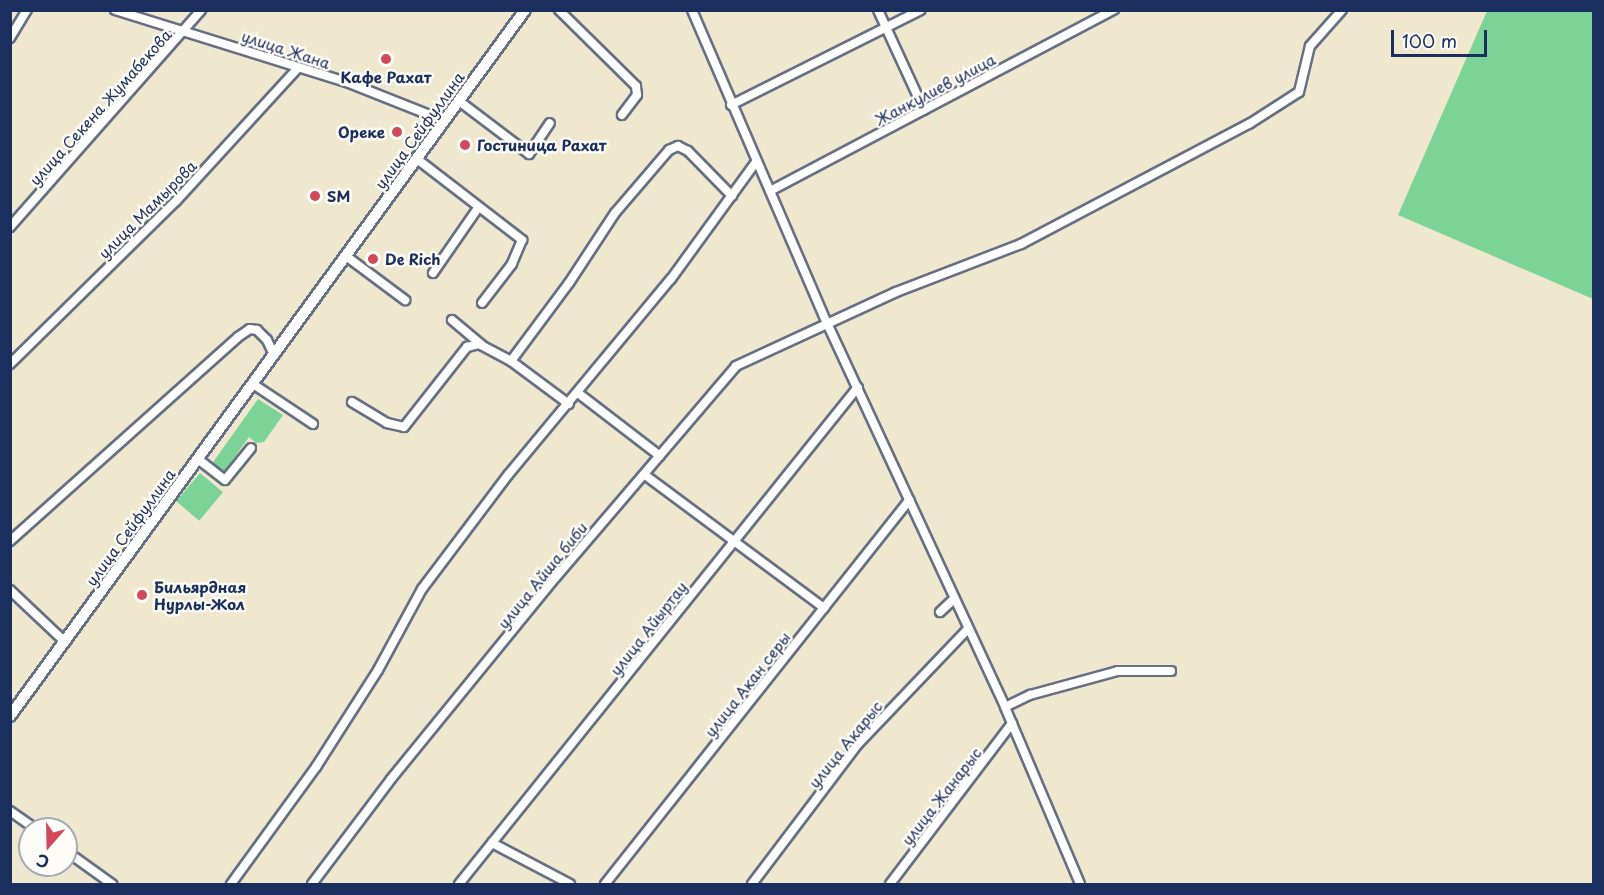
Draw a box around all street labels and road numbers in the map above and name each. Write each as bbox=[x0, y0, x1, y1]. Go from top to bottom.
street label: улица Секена Жумабекова bbox=[25, 25, 175, 189]
street label: улица Жана bbox=[239, 26, 333, 72]
street label: Жанкулиев улица bbox=[871, 49, 999, 129]
street label: улица Сейфуллина bbox=[370, 68, 468, 192]
street label: улица Мамырова bbox=[94, 156, 200, 262]
street label: улица Сейфуллина bbox=[81, 465, 179, 589]
street label: улица Айша биби bbox=[493, 518, 591, 632]
street label: улица Айыртау bbox=[606, 577, 690, 679]
street label: улица Акан серы bbox=[700, 627, 794, 741]
street label: улица Акарыс bbox=[804, 696, 886, 792]
street label: улица Жанарыс bbox=[897, 743, 985, 849]

